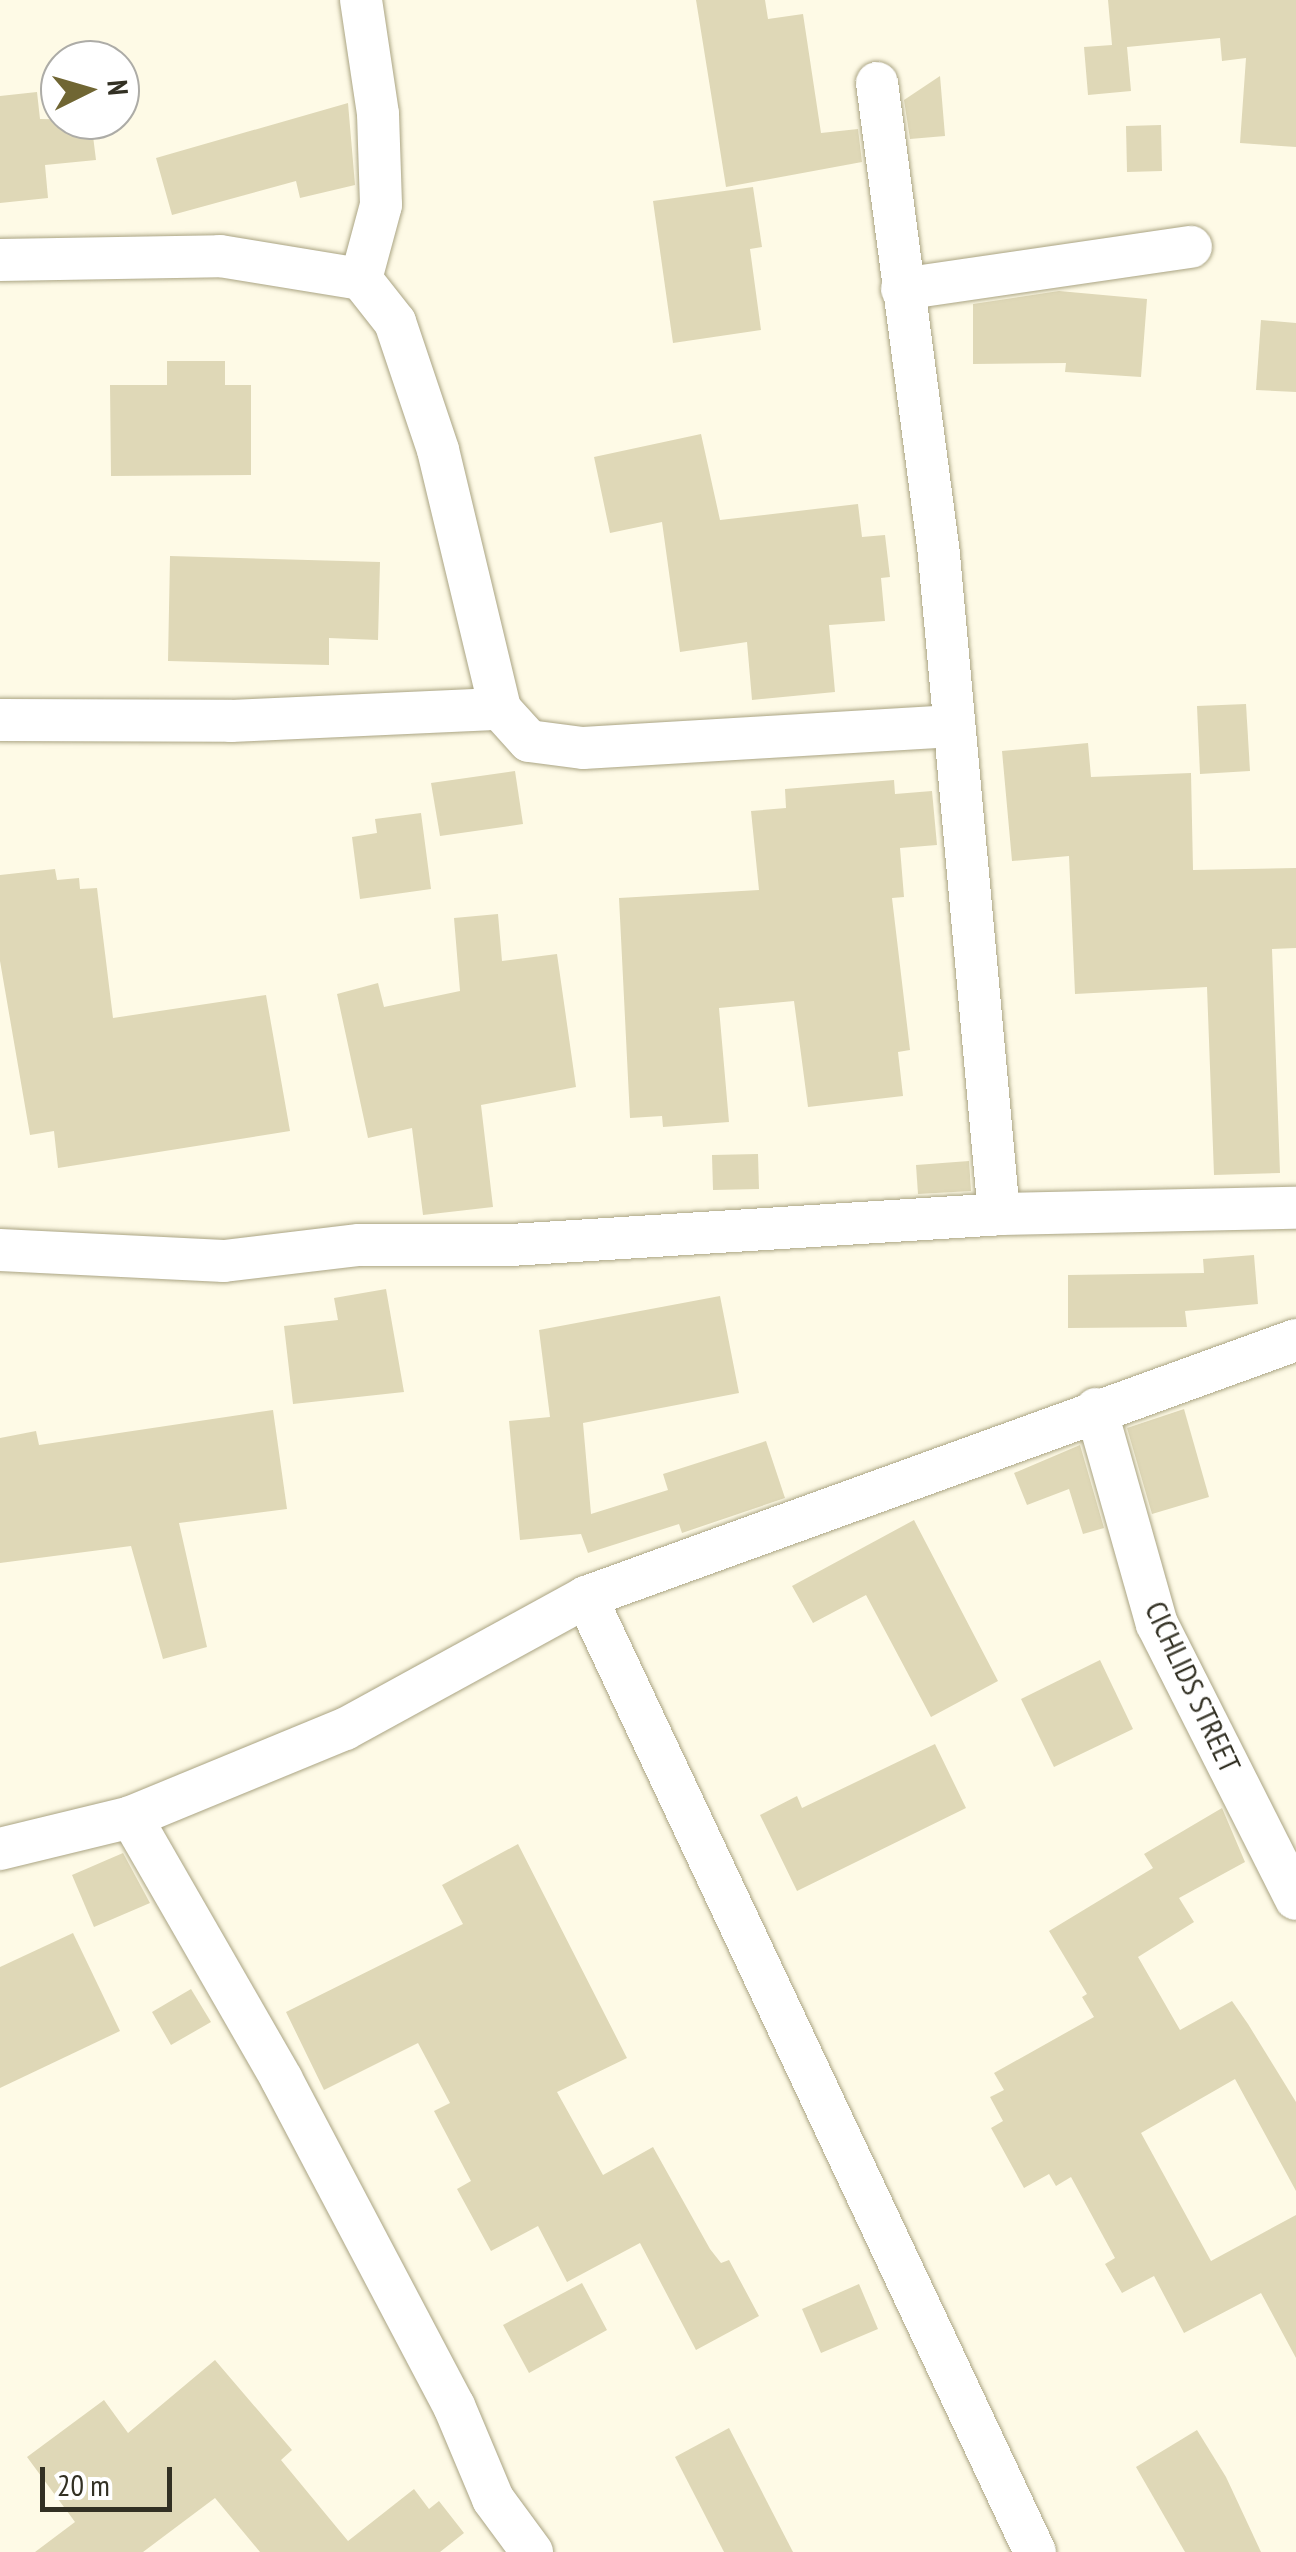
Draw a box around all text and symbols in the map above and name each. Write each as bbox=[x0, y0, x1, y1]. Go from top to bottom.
north arrow bbox=[40, 40, 140, 140]
text: N bbox=[99, 78, 137, 97]
street label: CICHLIDS STREET bbox=[1138, 1596, 1248, 1778]
scale bar bbox=[45, 2447, 178, 2509]
text: 20 m bbox=[57, 2465, 110, 2504]

